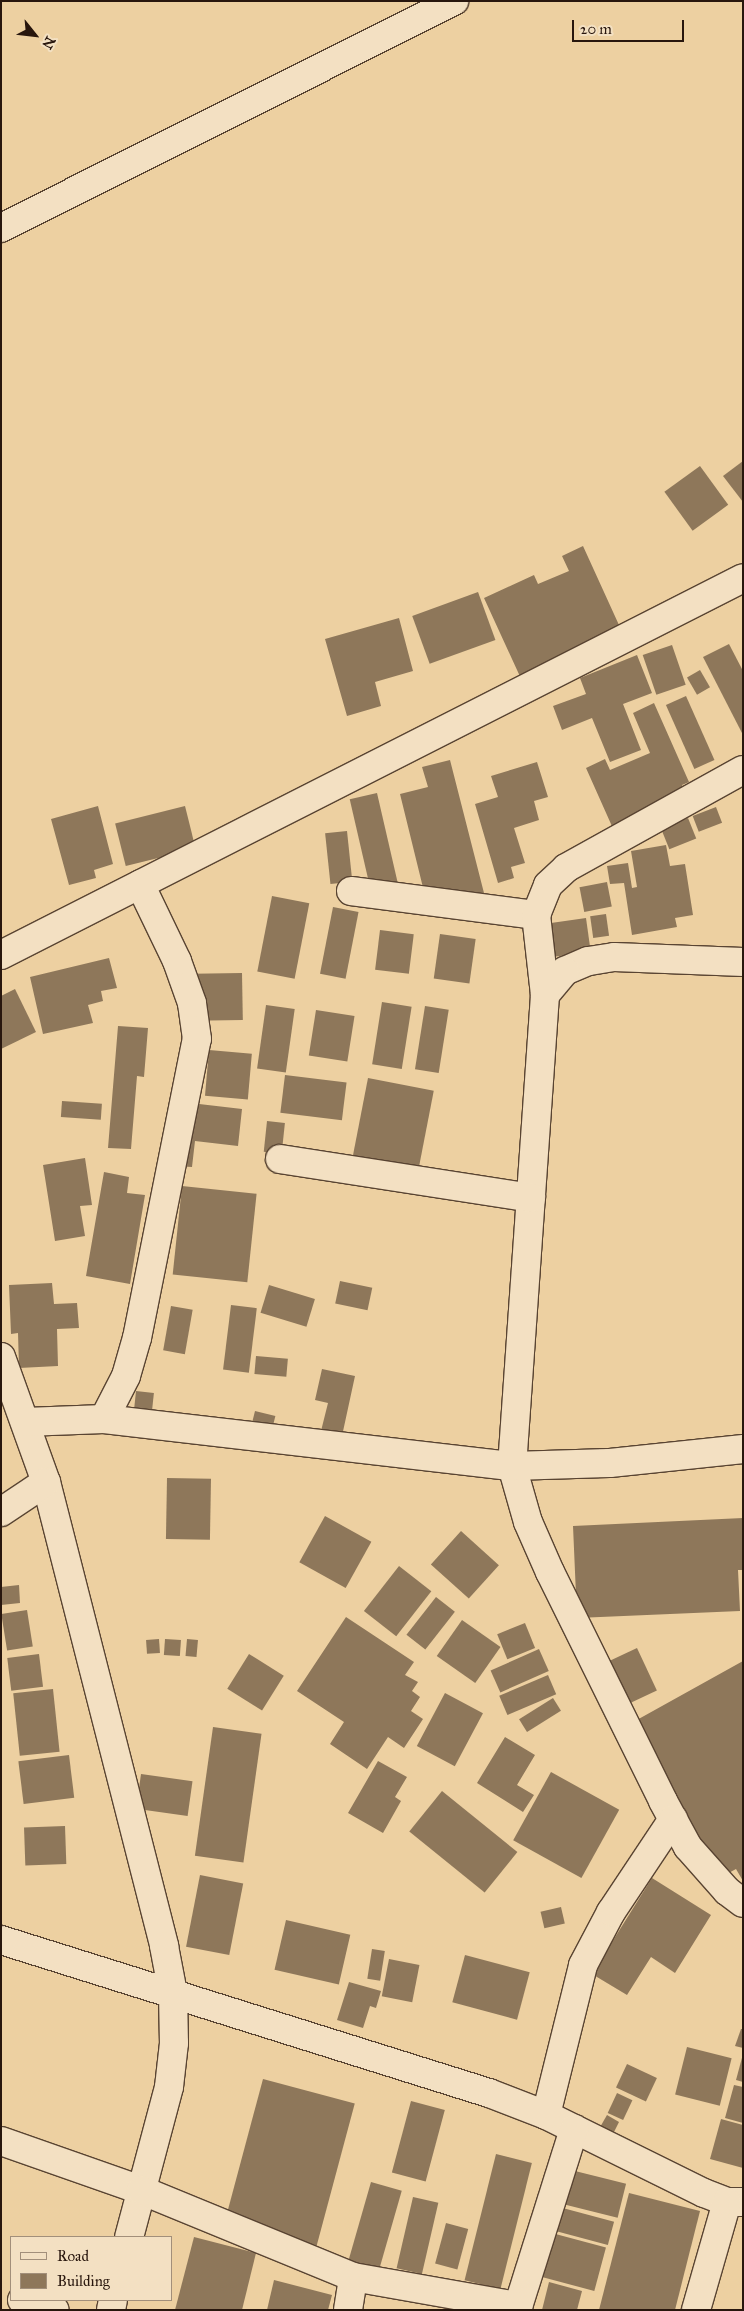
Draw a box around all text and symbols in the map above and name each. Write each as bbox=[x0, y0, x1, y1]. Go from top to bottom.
north arrow bbox=[10, 10, 60, 60]
scale bar bbox=[574, 10, 686, 42]
text: 20 m bbox=[580, 20, 612, 38]
text: N bbox=[38, 33, 59, 52]
legend bbox=[10, 2236, 172, 2301]
text: Road bbox=[57, 2247, 89, 2265]
text: Building bbox=[57, 2272, 110, 2290]

